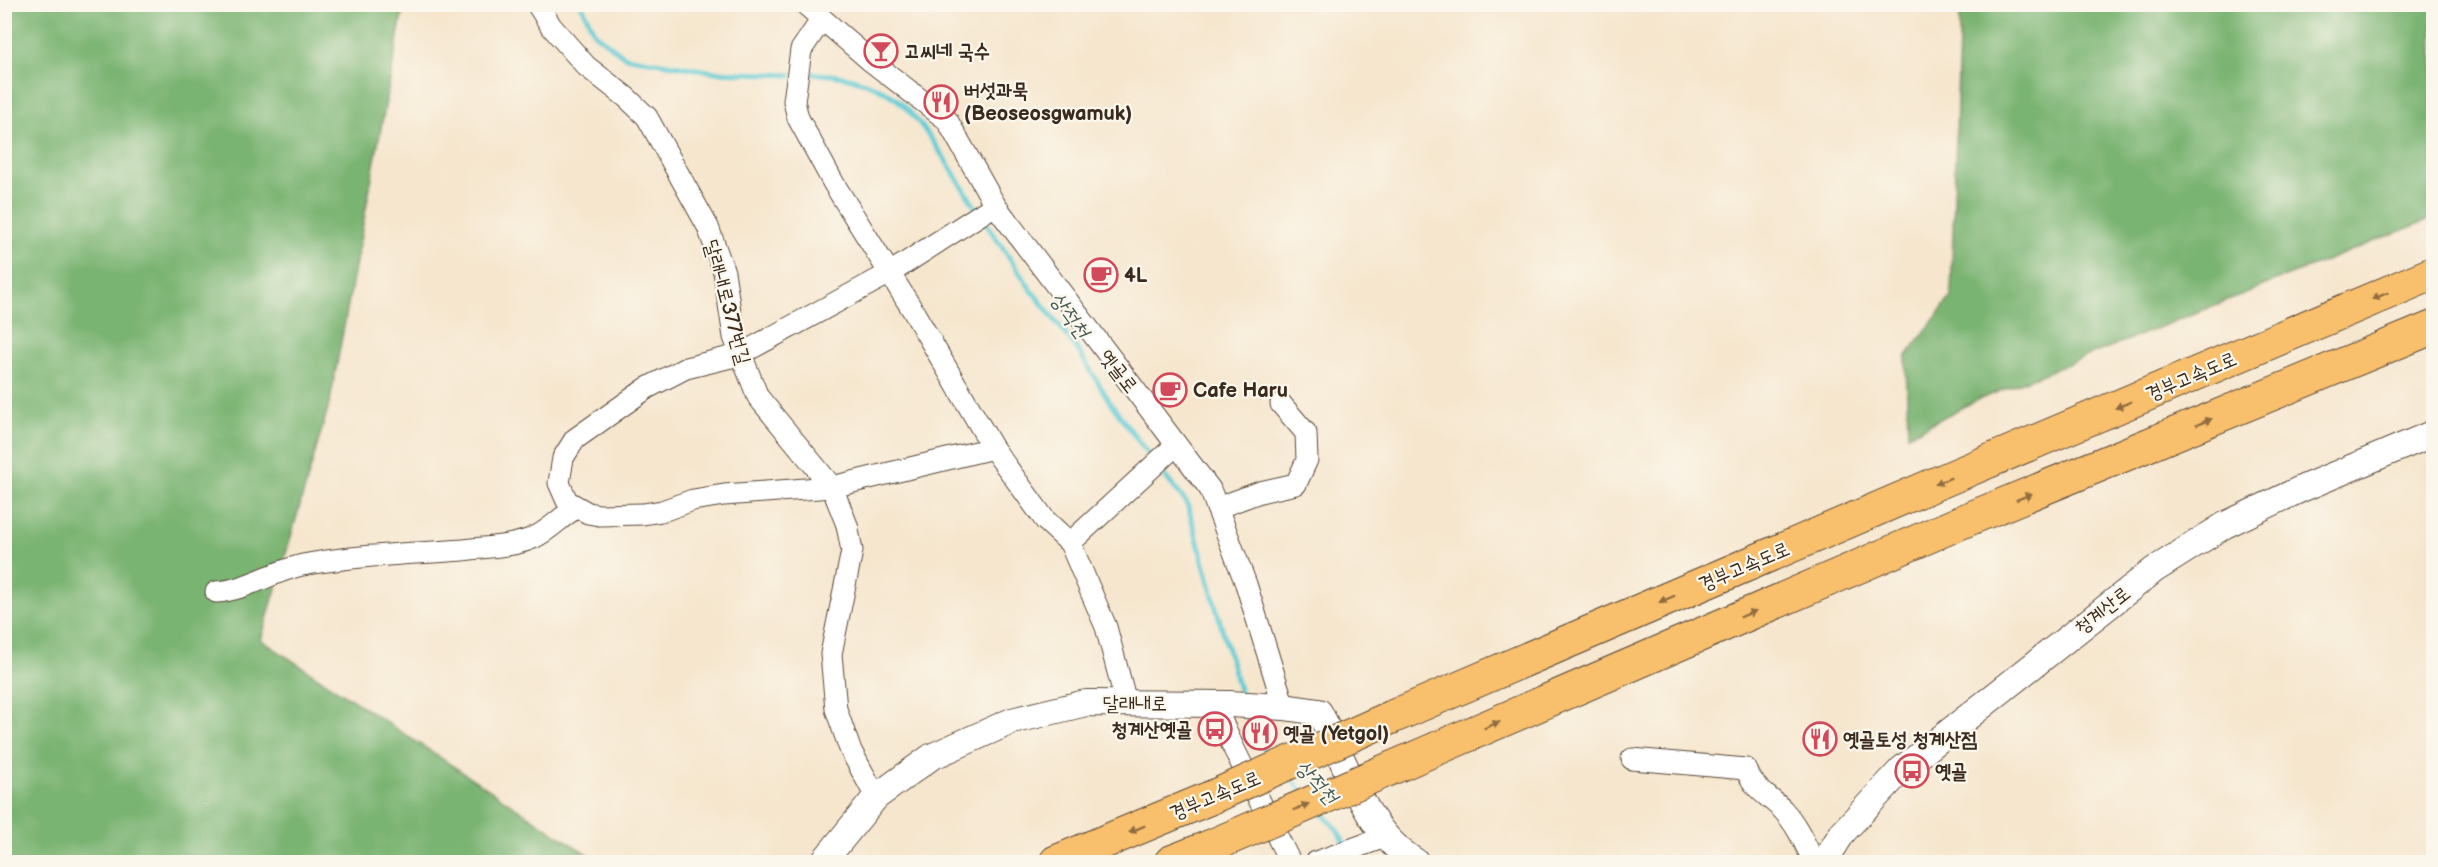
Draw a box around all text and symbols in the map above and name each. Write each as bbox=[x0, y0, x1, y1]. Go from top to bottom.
bar icon: 고씨네 국수 bbox=[863, 33, 899, 69]
place label: 고씨네 국수 bbox=[904, 40, 990, 64]
place label: 버섯과묵 (Beoseosgwamuk) bbox=[964, 79, 1132, 126]
restaurant icon: 버섯과묵 (Beoseosgwamuk) bbox=[923, 84, 959, 120]
street label: 달래내로377번길 bbox=[699, 237, 755, 367]
cafe icon: 4L bbox=[1083, 257, 1119, 293]
place label: 4L bbox=[1124, 264, 1148, 288]
water label: 상적천 bbox=[1045, 287, 1096, 345]
one-way arrow bbox=[2370, 291, 2388, 301]
street label: 옛골로 bbox=[1094, 345, 1143, 398]
street label: 경부고속도로 bbox=[2142, 347, 2241, 407]
cafe icon: Cafe Haru bbox=[1152, 372, 1188, 408]
place label: Cafe Haru bbox=[1193, 379, 1288, 403]
one-way arrow bbox=[2113, 400, 2131, 410]
one-way arrow bbox=[2196, 417, 2214, 427]
one-way arrow bbox=[1934, 476, 1952, 486]
one-way arrow bbox=[2015, 492, 2033, 501]
street label: 경부고속도로 bbox=[1695, 537, 1794, 597]
street label: 청계산로 bbox=[2070, 582, 2135, 640]
one-way arrow bbox=[1658, 594, 1676, 604]
one-way arrow bbox=[1740, 610, 1757, 619]
street label: 달래내로 bbox=[1103, 692, 1167, 716]
bus stop icon: 청계산옛골 bbox=[1197, 711, 1233, 747]
restaurant icon: 옛골 (Yetgol) bbox=[1242, 715, 1278, 751]
place label: 청계산옛골 bbox=[1112, 718, 1192, 742]
one-way arrow bbox=[1483, 720, 1501, 729]
restaurant icon: 옛골토성 청계산점 bbox=[1802, 721, 1838, 757]
place label: 옛골 (Yetgol) bbox=[1283, 722, 1389, 746]
place label: 옛골토성 청계산점 bbox=[1843, 728, 1977, 752]
bus stop icon: 옛골 bbox=[1894, 753, 1930, 789]
water label: 상적천 bbox=[1290, 755, 1344, 811]
place label: 옛골 bbox=[1935, 760, 1967, 784]
street label: 경부고속도로 bbox=[1166, 766, 1265, 826]
one-way arrow bbox=[1293, 802, 1311, 812]
one-way arrow bbox=[1127, 824, 1145, 834]

